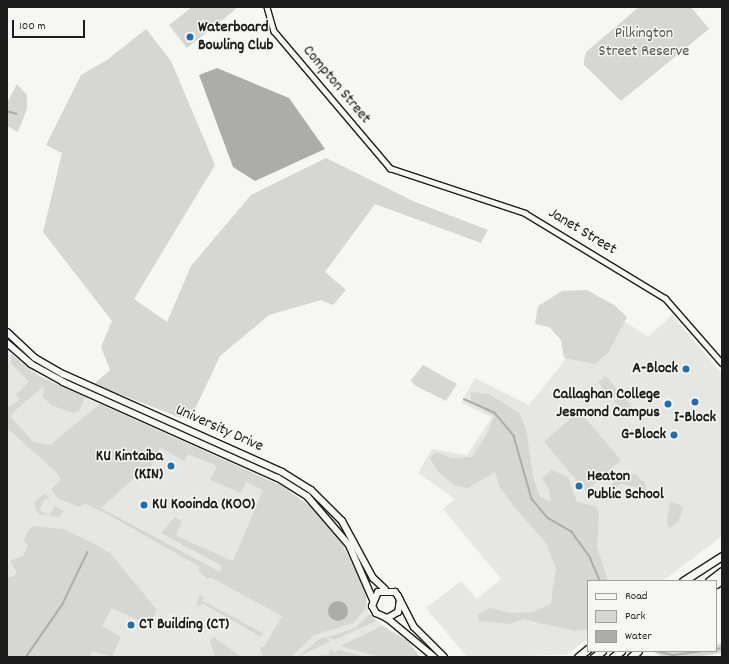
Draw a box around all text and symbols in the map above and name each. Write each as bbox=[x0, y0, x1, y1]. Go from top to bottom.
scale bar bbox=[14, 12, 87, 38]
text: 100 m bbox=[19, 18, 46, 35]
place label: Waterboard Bowling Club bbox=[198, 18, 273, 56]
park label: Pilkington Street Reserve bbox=[599, 24, 689, 62]
marker: Waterboard Bowling Club bbox=[185, 32, 195, 42]
street label: Compton Street bbox=[298, 42, 374, 128]
street label: Janet Street bbox=[544, 204, 620, 260]
place label: A-Block bbox=[632, 359, 678, 379]
marker: A-Block bbox=[681, 364, 691, 374]
place label: Callaghan College Jesmond Campus bbox=[553, 385, 660, 423]
marker: I-Block bbox=[690, 397, 700, 407]
marker: Callaghan College Jesmond Campus bbox=[663, 399, 673, 409]
street label: University Drive bbox=[172, 401, 266, 457]
place label: I-Block bbox=[674, 408, 716, 428]
place label: G-Block bbox=[621, 425, 666, 445]
marker: G-Block bbox=[669, 430, 679, 440]
place label: KU Kintaiba (KIN) bbox=[96, 447, 163, 485]
marker: KU Kintaiba (KIN) bbox=[166, 461, 176, 471]
place label: Heaton Public School bbox=[587, 467, 664, 505]
marker: Heaton Public School bbox=[574, 481, 584, 491]
place label: KU Kooinda (KOO) bbox=[152, 495, 255, 515]
marker: KU Kooinda (KOO) bbox=[139, 500, 149, 510]
legend bbox=[587, 580, 717, 652]
text: Road bbox=[625, 588, 647, 605]
text: Park bbox=[625, 608, 645, 625]
place label: CT Building (CT) bbox=[139, 615, 229, 635]
marker: CT Building (CT) bbox=[126, 620, 136, 630]
text: Water bbox=[625, 628, 652, 645]

